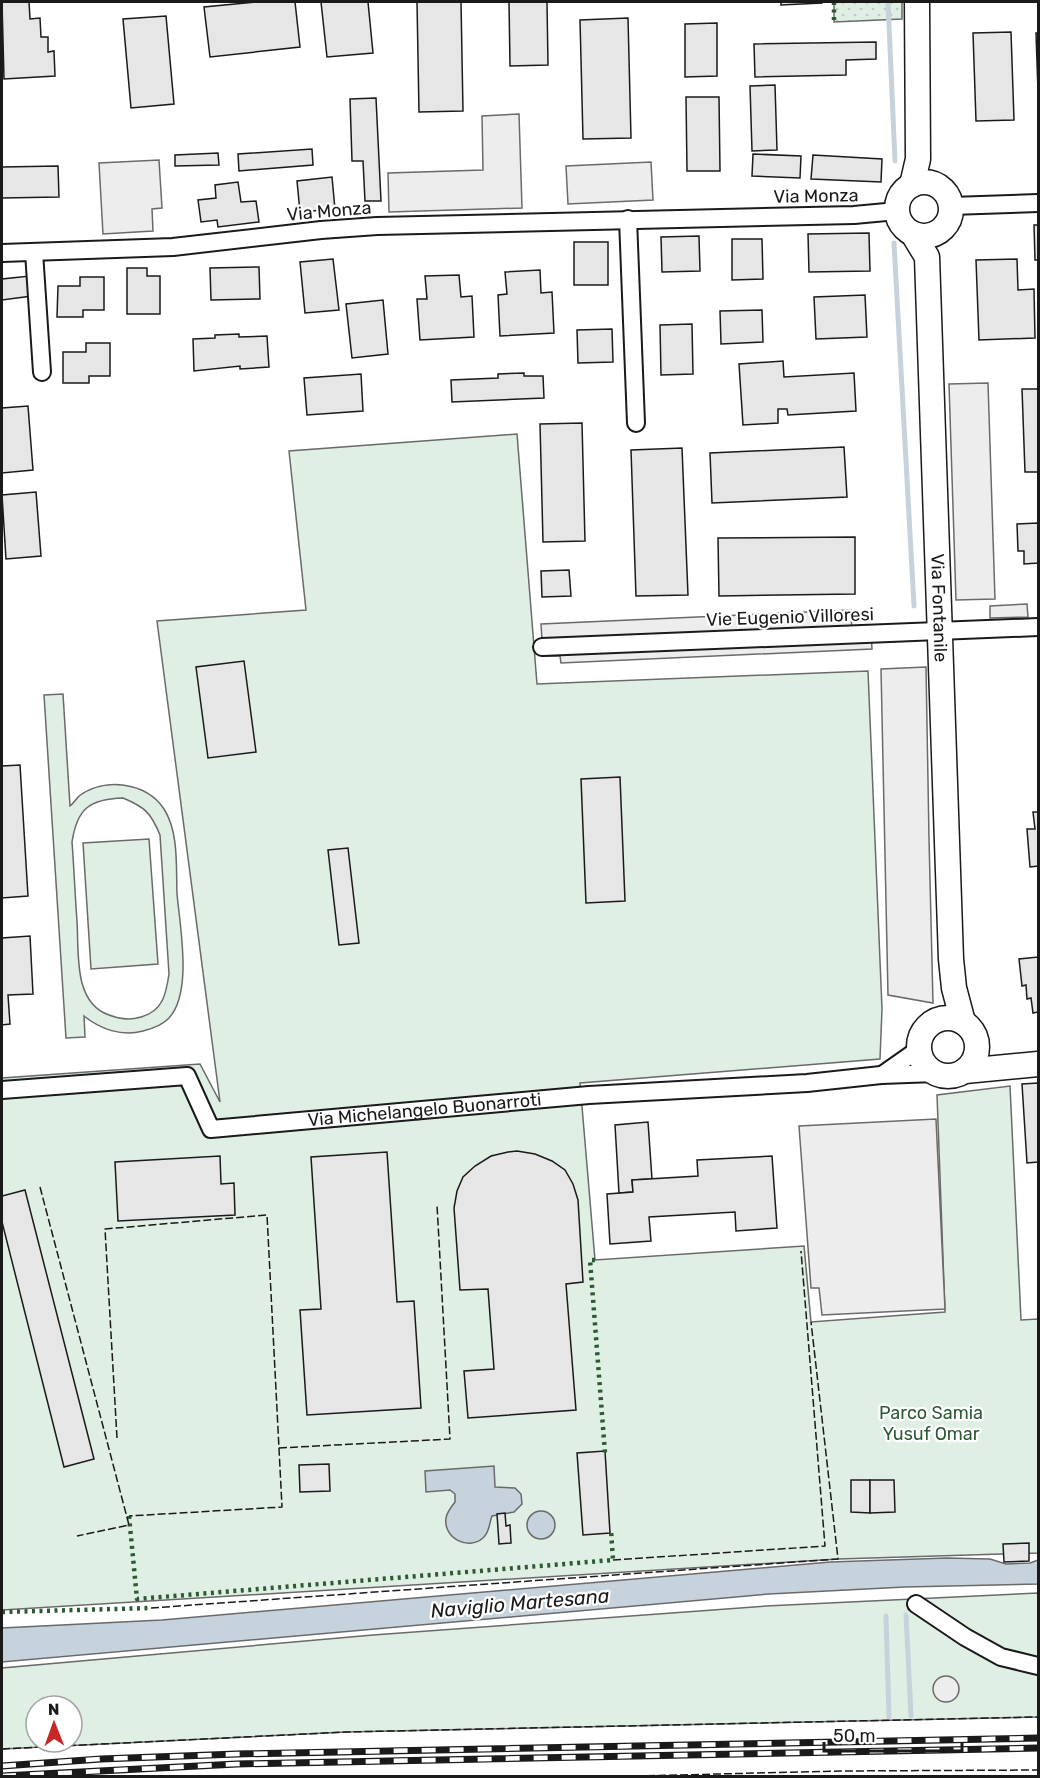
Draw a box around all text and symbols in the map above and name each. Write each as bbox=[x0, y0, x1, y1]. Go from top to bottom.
street label: Via Monza bbox=[773, 184, 859, 208]
street label: Via Monza bbox=[286, 196, 372, 226]
street label: Via Fontanile bbox=[926, 553, 952, 663]
street label: Vie Eugenio Villoresi bbox=[706, 603, 874, 631]
street label: Via Michelangelo Buonarroti bbox=[307, 1088, 542, 1131]
park label: Parco Samia Yusuf Omar bbox=[879, 1402, 983, 1445]
water label: Naviglio Martesana bbox=[430, 1583, 611, 1623]
north arrow bbox=[24, 1694, 84, 1754]
text: N bbox=[48, 1700, 60, 1719]
scale bar bbox=[824, 1715, 962, 1753]
text: 50 m bbox=[833, 1725, 876, 1747]

